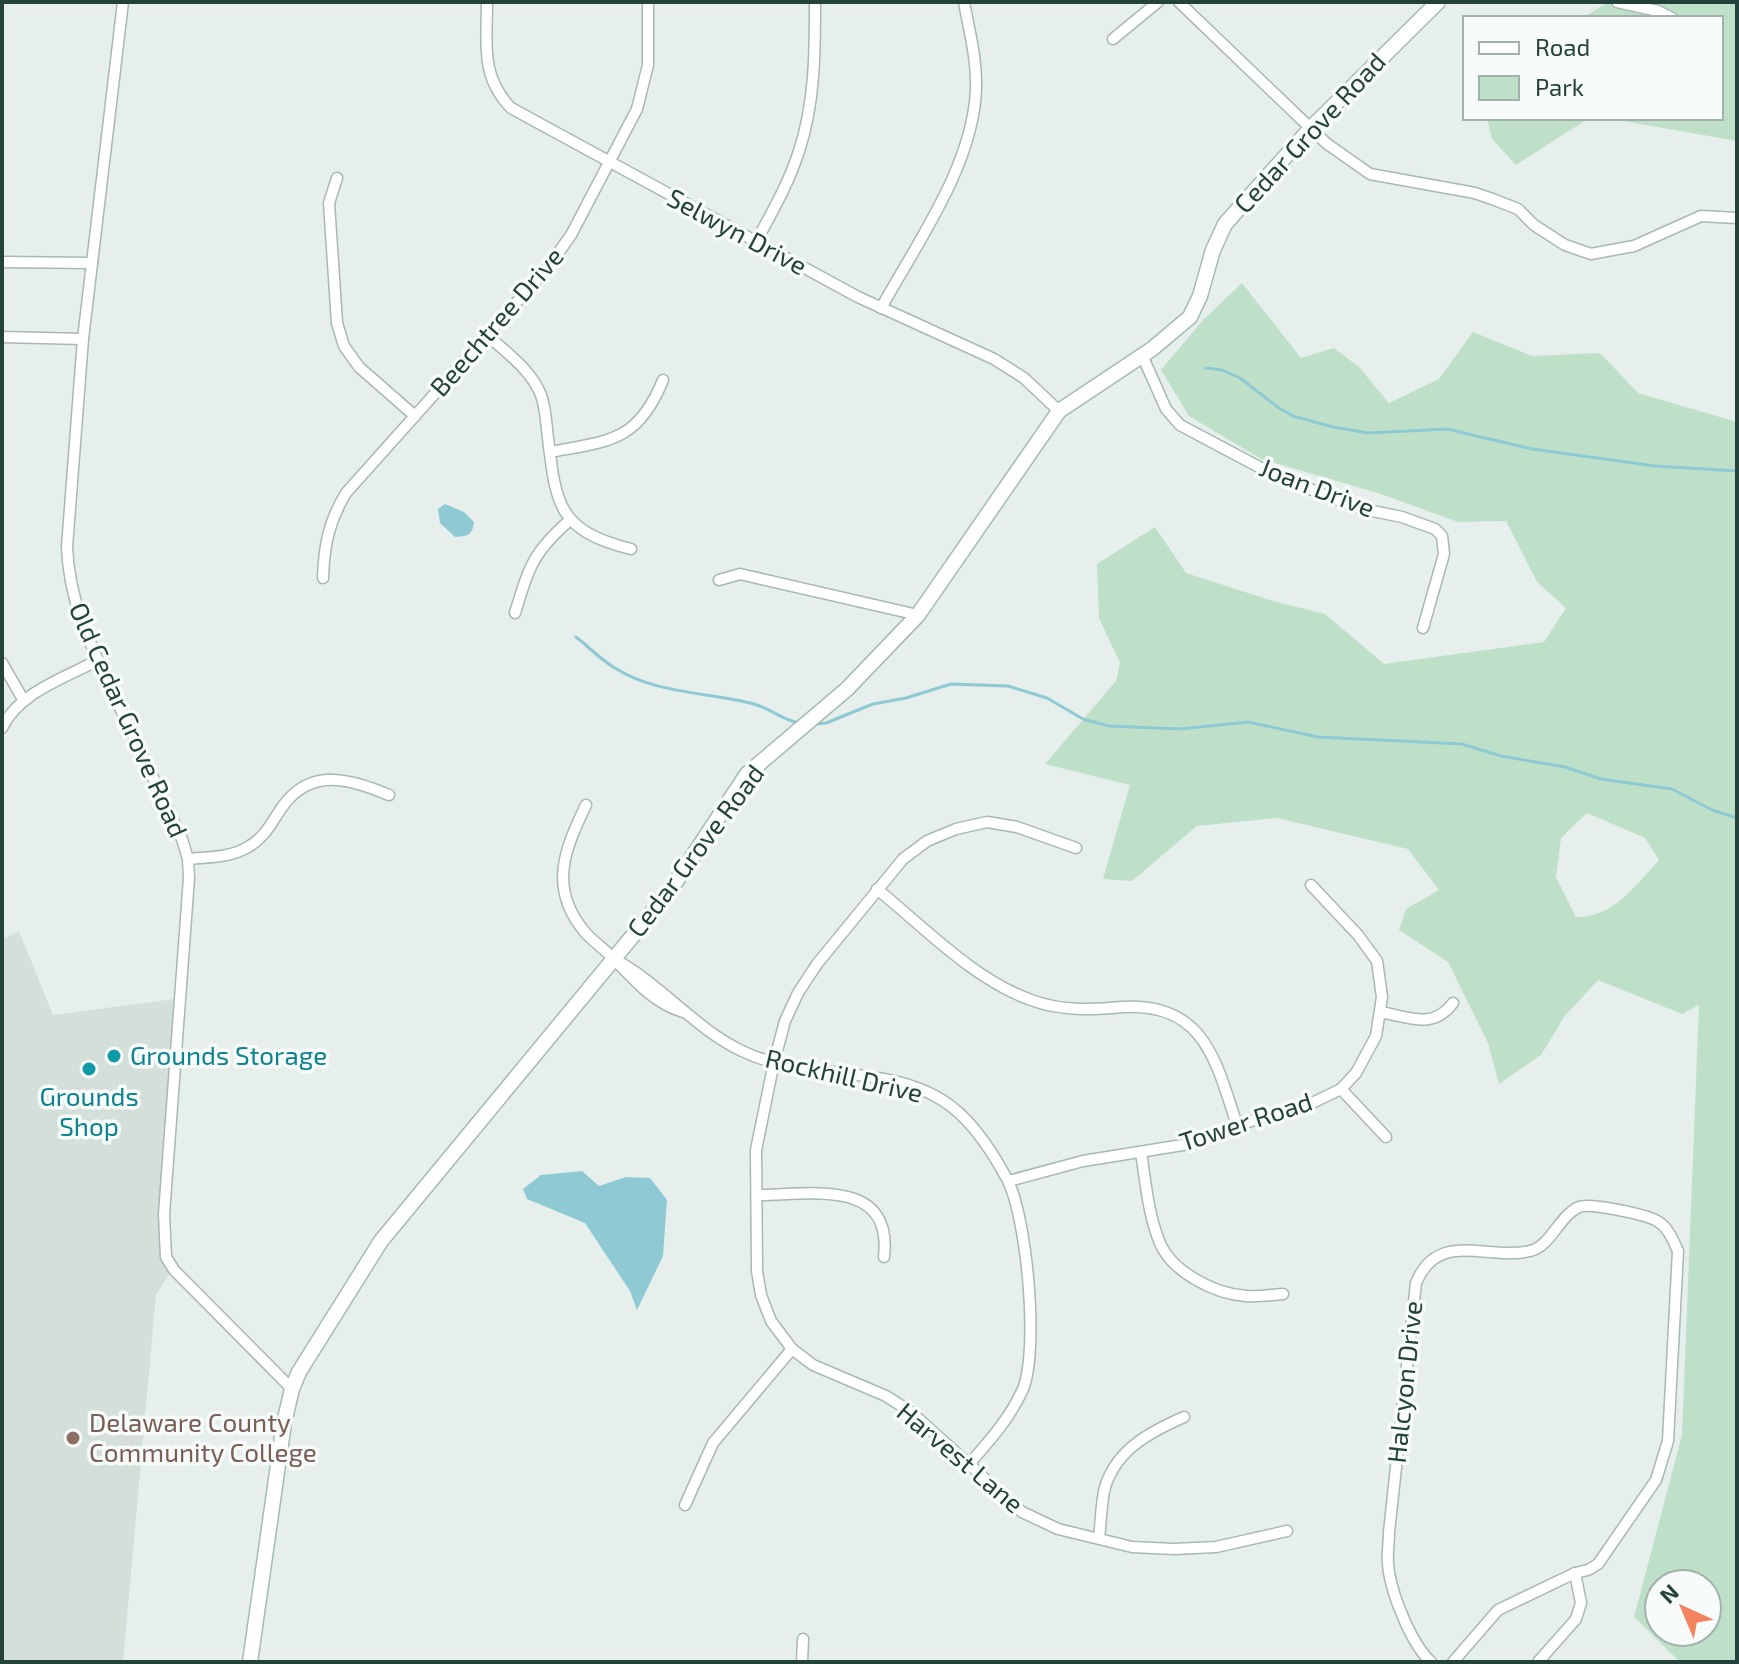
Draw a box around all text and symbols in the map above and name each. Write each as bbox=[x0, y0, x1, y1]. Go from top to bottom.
legend bbox=[1463, 16, 1723, 120]
text: Road bbox=[1535, 32, 1590, 61]
street label: Cedar Grove Road bbox=[1227, 45, 1391, 219]
text: Park bbox=[1535, 72, 1584, 101]
street label: Selwyn Drive bbox=[663, 181, 813, 280]
street label: Beechtree Drive bbox=[423, 240, 569, 402]
street label: Joan Drive bbox=[1256, 451, 1379, 523]
street label: Old Cedar Grove Road bbox=[64, 597, 195, 842]
street label: Cedar Grove Road bbox=[620, 758, 770, 942]
place label: Grounds Storage bbox=[130, 1039, 327, 1070]
street label: Rockhill Drive bbox=[763, 1041, 926, 1108]
marker: Grounds Storage bbox=[105, 1047, 123, 1065]
marker: Grounds Shop bbox=[80, 1060, 98, 1078]
place label: Grounds Shop bbox=[39, 1080, 139, 1141]
street label: Tower Road bbox=[1175, 1085, 1316, 1157]
street label: Halcyon Drive bbox=[1380, 1299, 1427, 1465]
street label: Harvest Lane bbox=[892, 1395, 1030, 1519]
place label: Delaware County Community College bbox=[89, 1406, 317, 1467]
marker: Delaware County Community College bbox=[64, 1429, 82, 1447]
north arrow bbox=[1643, 1568, 1723, 1648]
text: N bbox=[1654, 1578, 1683, 1608]

